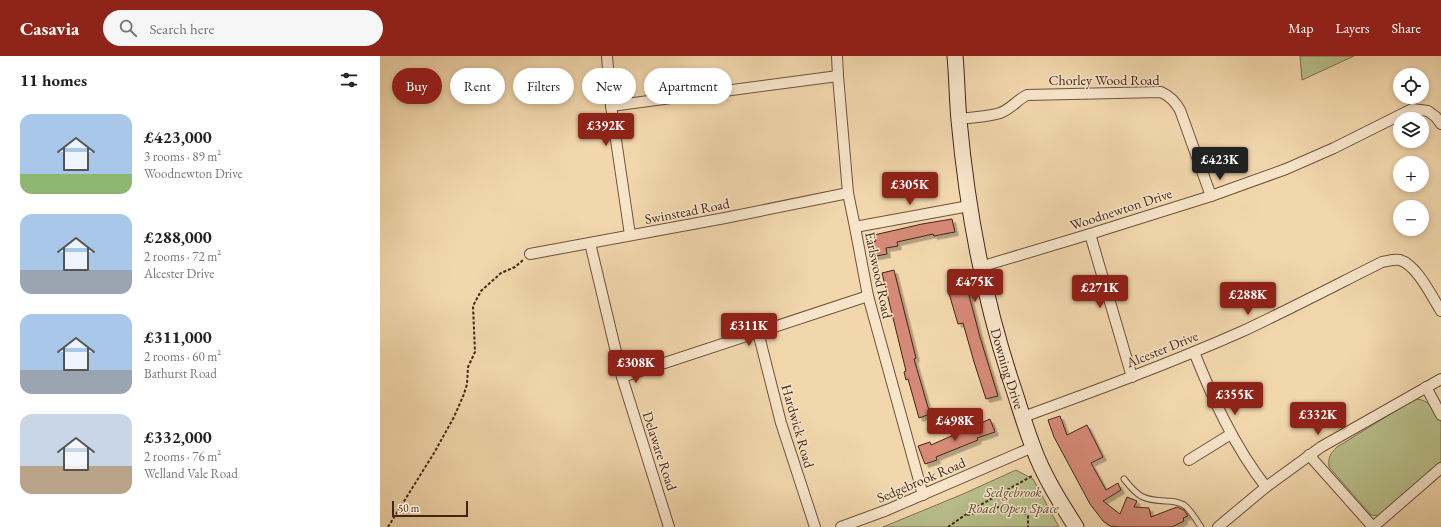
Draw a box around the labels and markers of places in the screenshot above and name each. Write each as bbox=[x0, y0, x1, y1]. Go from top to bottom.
pin: £392K bbox=[578, 113, 634, 147]
pin: £423K bbox=[1192, 147, 1248, 181]
pin: £305K bbox=[882, 172, 938, 206]
pin: £475K bbox=[947, 269, 1003, 303]
pin: £271K bbox=[1072, 275, 1128, 309]
pin: £288K bbox=[1220, 282, 1276, 316]
pin: £311K bbox=[721, 313, 777, 347]
pin: £308K bbox=[608, 350, 664, 384]
pin: £355K bbox=[1207, 382, 1263, 416]
pin: £332K bbox=[1290, 402, 1346, 436]
pin: £498K bbox=[927, 408, 983, 442]

